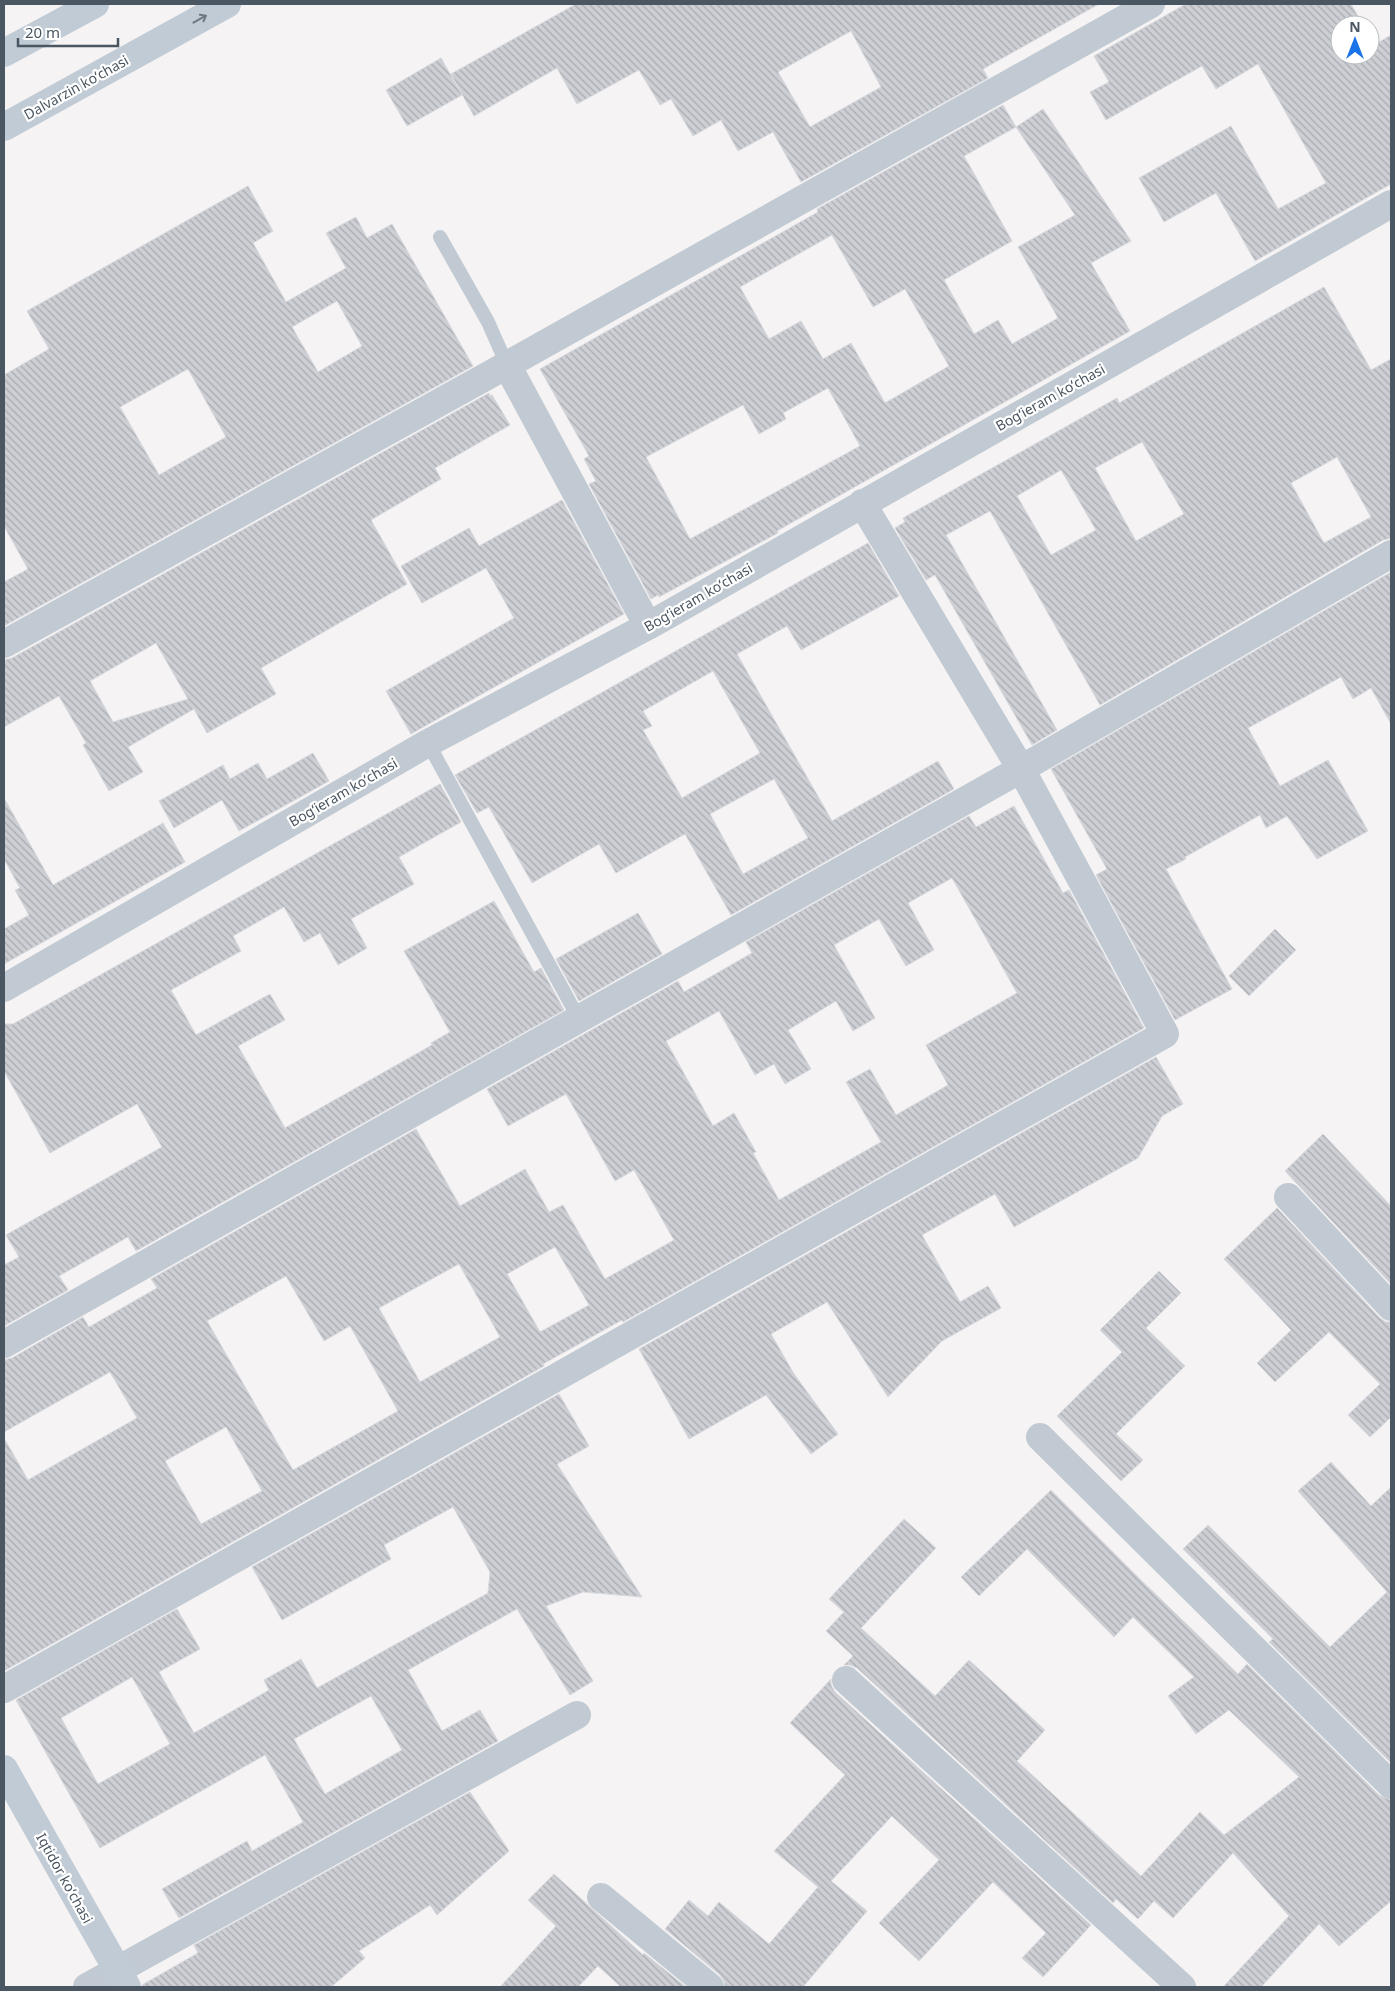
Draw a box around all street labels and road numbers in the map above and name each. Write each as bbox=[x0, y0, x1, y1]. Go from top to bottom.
street label: Dalvarzin koʻchasi bbox=[20, 50, 132, 124]
street label: Bogʻieram koʻchasi bbox=[992, 359, 1108, 435]
street label: Bogʻieram koʻchasi bbox=[640, 558, 756, 636]
street label: Bogʻieram koʻchasi bbox=[285, 753, 401, 831]
street label: Iqtidor koʻchasi bbox=[32, 1829, 98, 1927]

